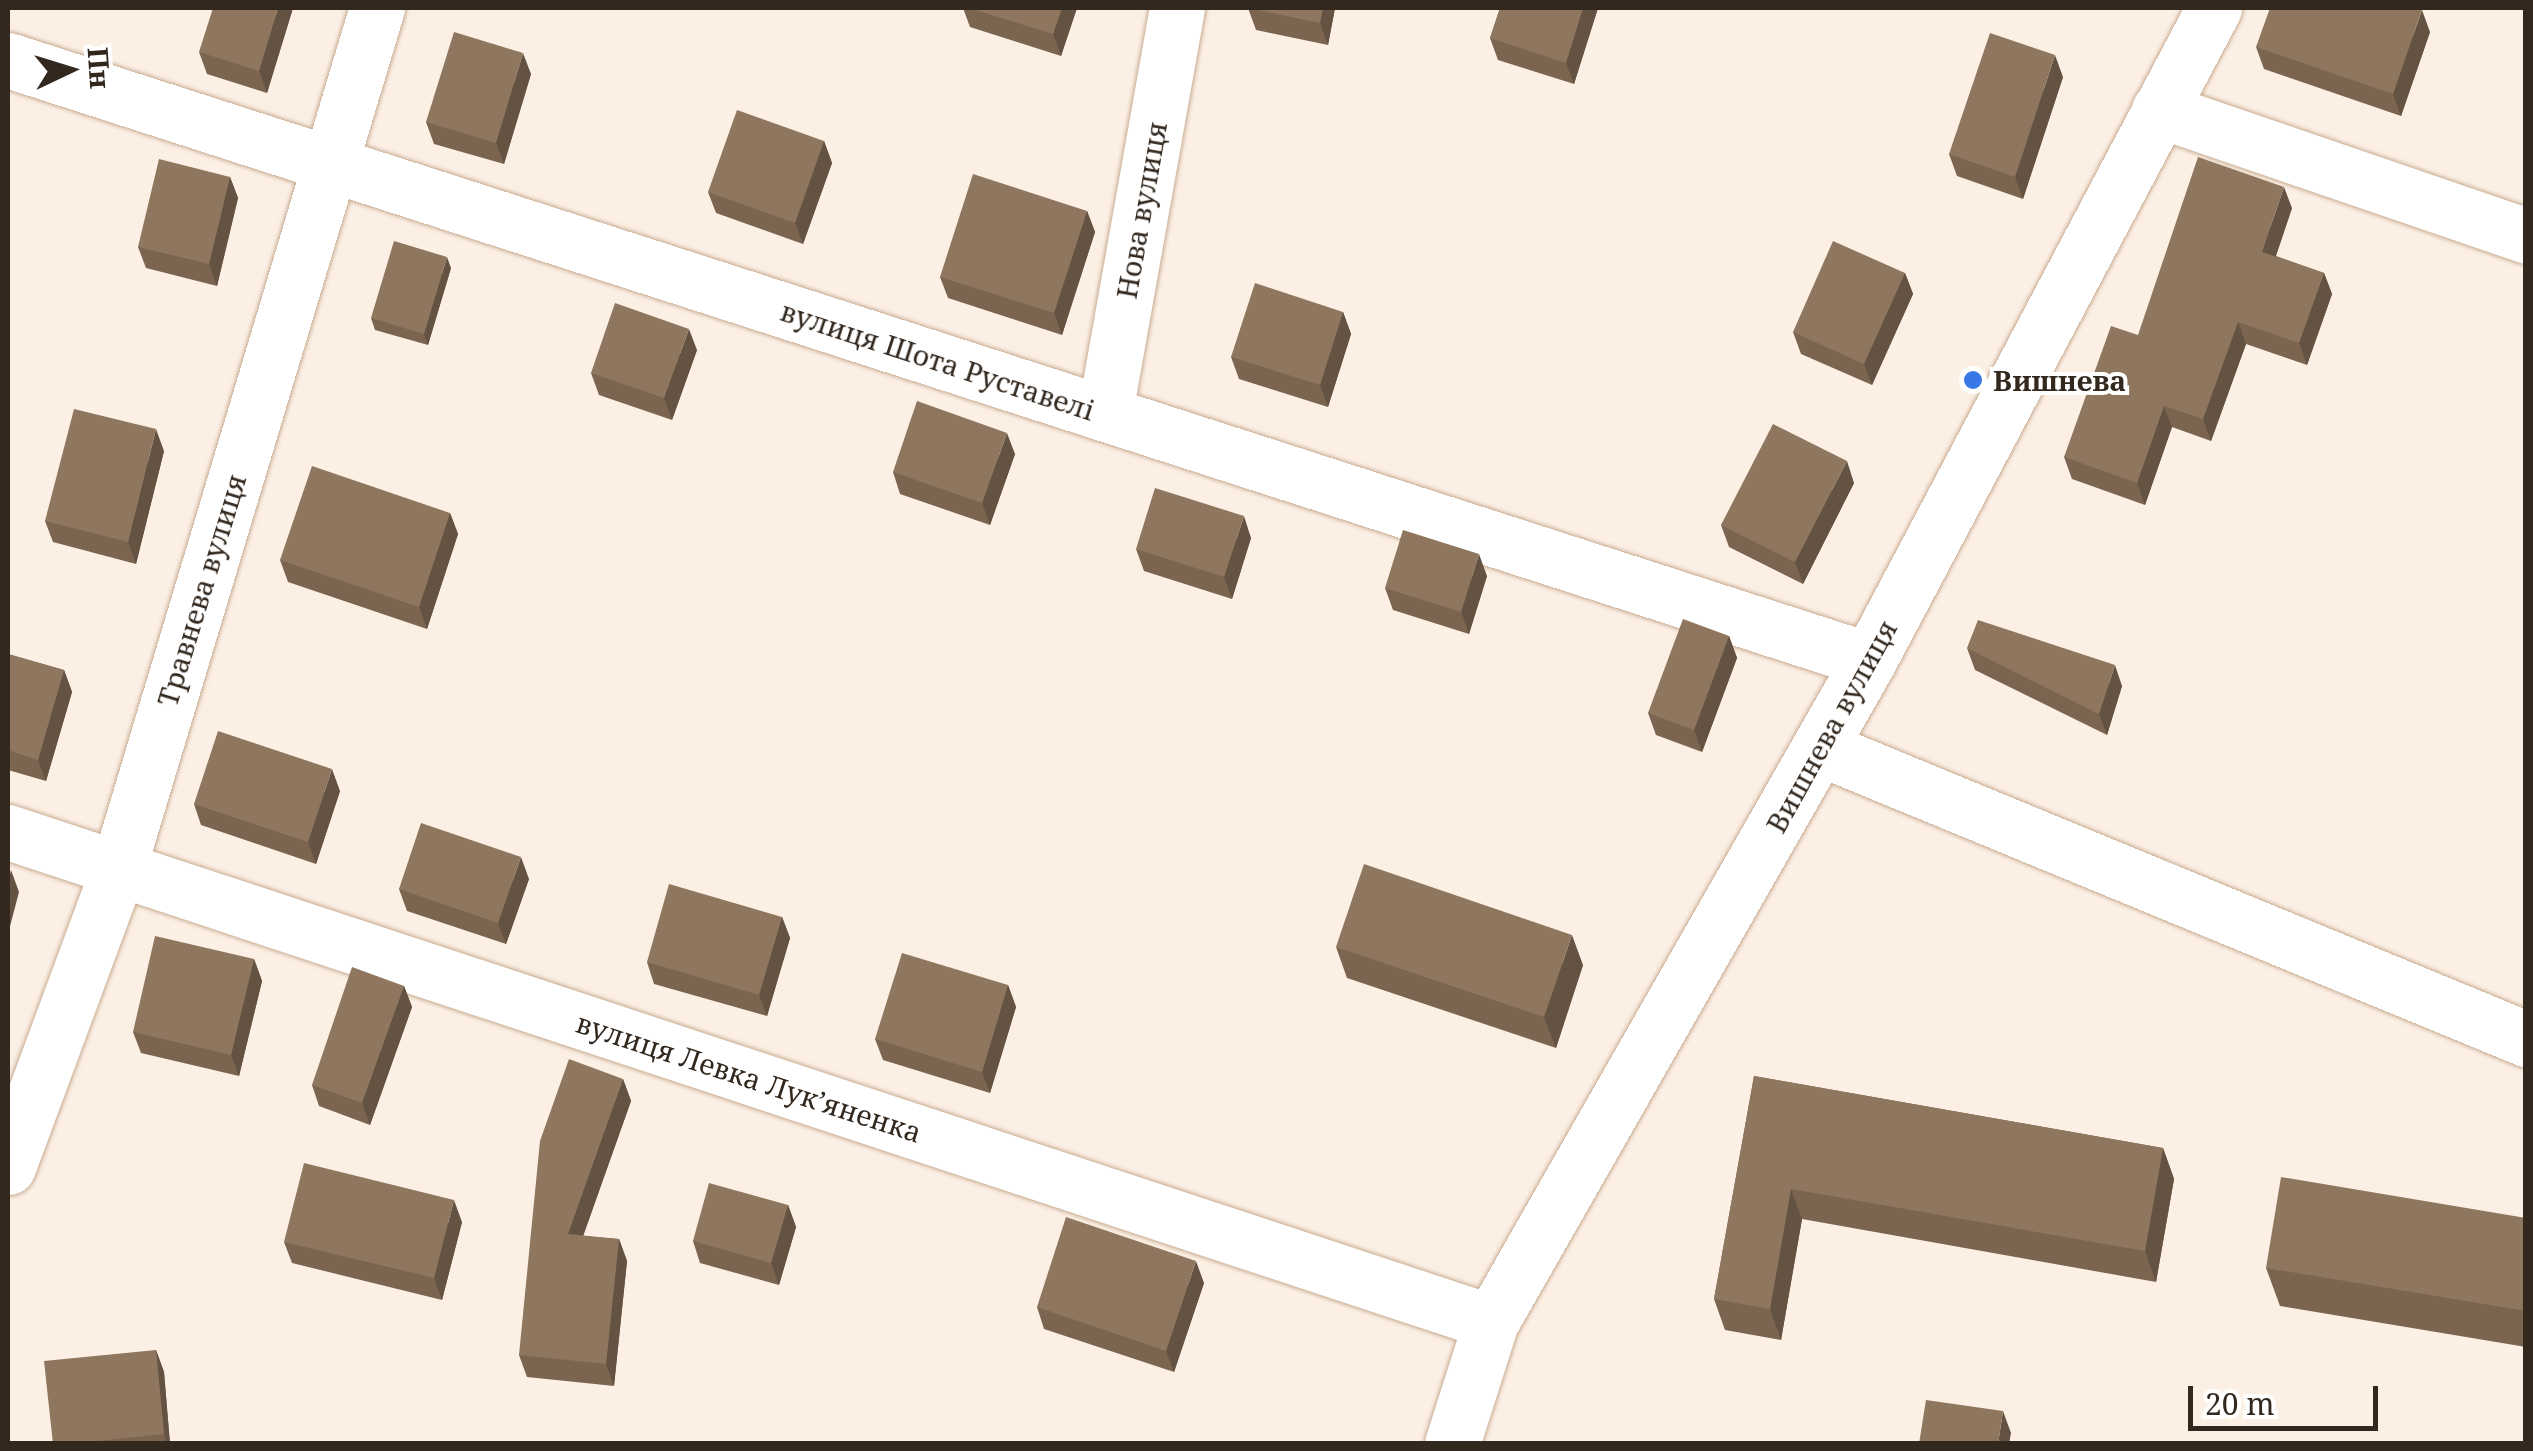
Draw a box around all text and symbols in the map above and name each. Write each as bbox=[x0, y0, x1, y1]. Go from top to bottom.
north arrow bbox=[20, 20, 120, 120]
text: Пн bbox=[80, 46, 120, 90]
street label: Нова вулиця bbox=[1109, 119, 1173, 301]
street label: вулиця Шота Руставелі bbox=[777, 293, 1099, 427]
place label: Вишнева bbox=[1993, 363, 2126, 397]
marker: Вишнева bbox=[1962, 369, 1984, 391]
street label: Травнева вулиця bbox=[150, 470, 252, 710]
street label: Вишнева вулиця bbox=[1759, 614, 1903, 838]
street label: вулиця Левка Лукʼяненка bbox=[572, 1005, 926, 1149]
scale bar bbox=[2193, 1366, 2383, 1428]
text: 20 m bbox=[2205, 1383, 2275, 1424]

